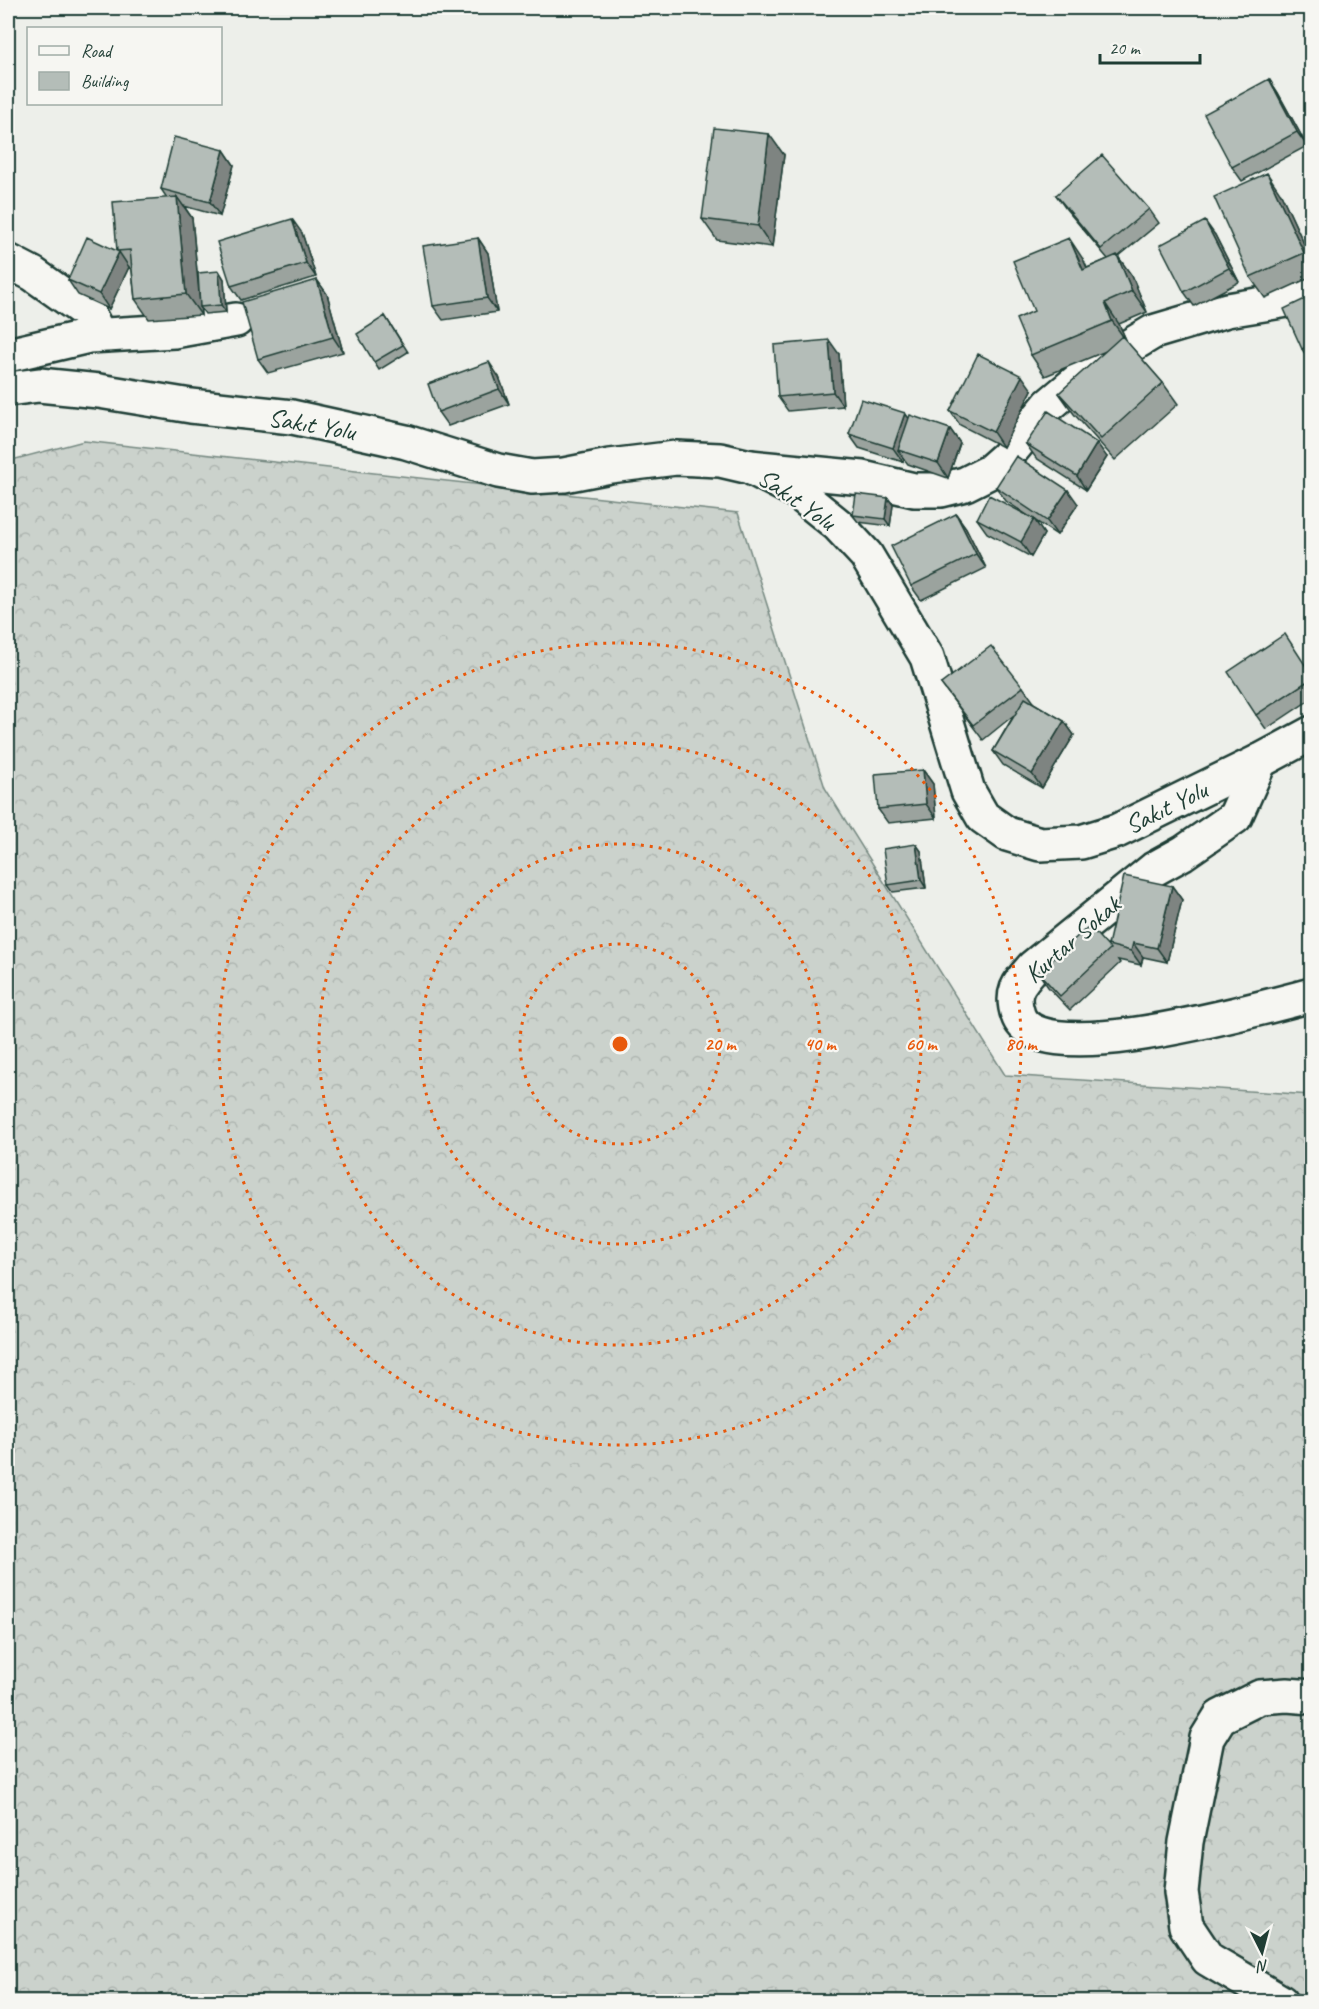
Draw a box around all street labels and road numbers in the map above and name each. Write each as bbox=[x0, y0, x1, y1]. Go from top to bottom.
street label: Sakıt Yolu bbox=[266, 401, 360, 449]
street label: Sakıt Yolu bbox=[751, 461, 844, 539]
street label: Sakıt Yolu bbox=[1120, 772, 1215, 842]
street label: Kurtar Sokak bbox=[1017, 887, 1129, 990]

